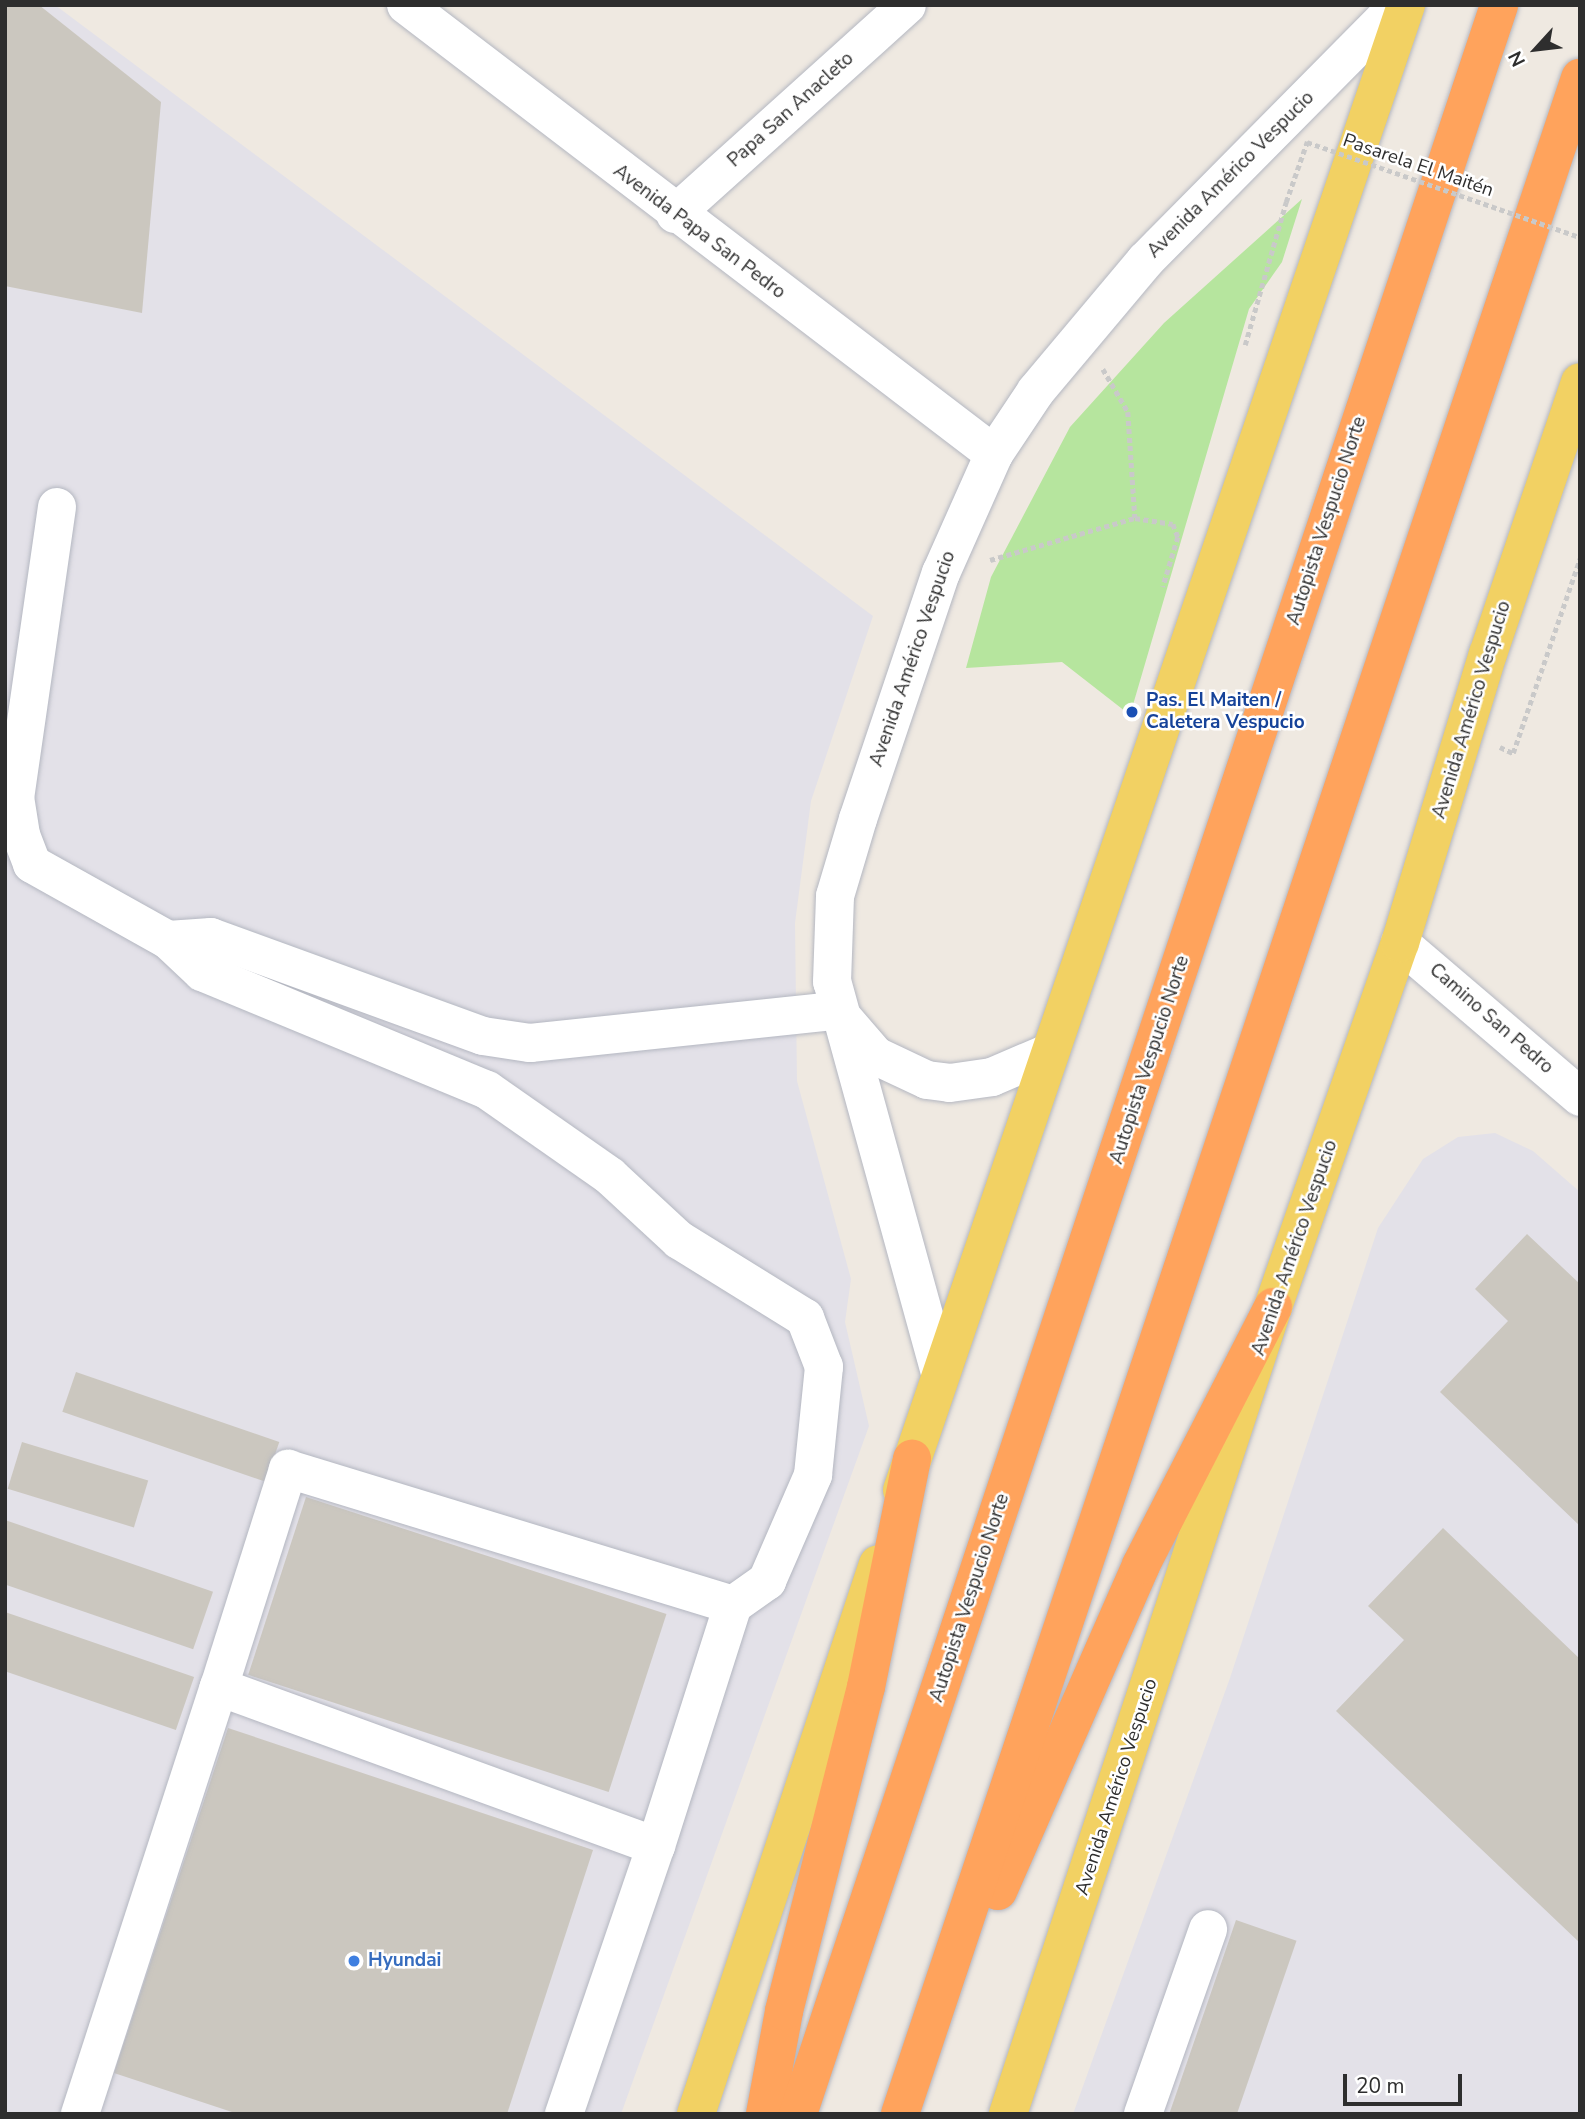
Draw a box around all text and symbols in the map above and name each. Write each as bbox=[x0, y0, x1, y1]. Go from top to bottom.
north arrow bbox=[1501, 14, 1571, 84]
text: N bbox=[1502, 46, 1532, 71]
street label: Papa San Anacleto bbox=[723, 48, 859, 172]
street label: Avenida Américo Vespucio bbox=[1143, 87, 1319, 263]
street label: Pasarela El Maitén bbox=[1340, 130, 1496, 202]
street label: Avenida Papa San Pedro bbox=[608, 160, 790, 304]
street label: Autopista Vespucio Norte bbox=[1282, 414, 1372, 628]
street label: Avenida Américo Vespucio bbox=[865, 548, 961, 770]
street label: Avenida Américo Vespucio bbox=[1428, 598, 1516, 822]
place label: Pas. El Maiten / Caletera Vespucio bbox=[1146, 690, 1305, 734]
marker: Pas. El Maiten / Caletera Vespucio bbox=[1124, 704, 1140, 720]
street label: Autopista Vespucio Norte bbox=[1105, 953, 1195, 1167]
street label: Camino San Pedro bbox=[1424, 959, 1558, 1079]
street label: Avenida Américo Vespucio bbox=[1247, 1137, 1343, 1359]
street label: Autopista Vespucio Norte bbox=[925, 1491, 1015, 1705]
street label: Avenida Américo Vespucio bbox=[1071, 1676, 1163, 1898]
place label: Hyundai bbox=[368, 1950, 441, 1972]
marker: Hyundai bbox=[346, 1953, 362, 1969]
scale bar bbox=[1347, 2060, 1466, 2104]
text: 20 m bbox=[1356, 2072, 1405, 2100]

